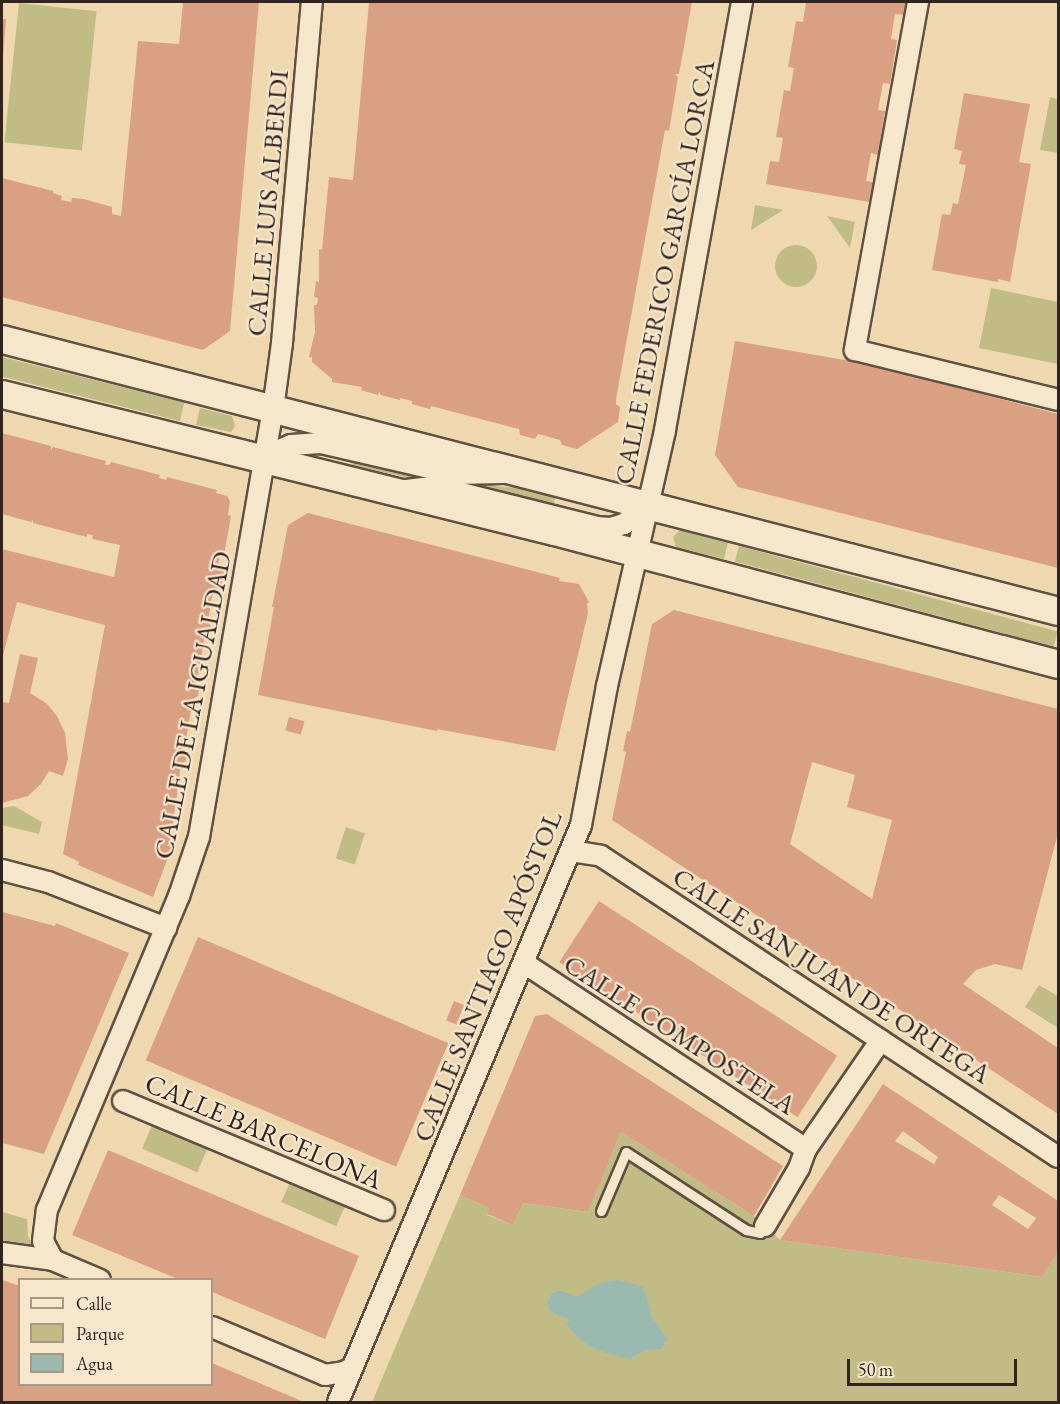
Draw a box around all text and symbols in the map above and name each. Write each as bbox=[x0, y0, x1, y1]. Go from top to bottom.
street label: CALLE FEDERICO GARCÍA LORCA bbox=[607, 57, 721, 487]
street label: CALLE LUIS ALBERDI bbox=[239, 69, 295, 337]
street label: CALLE DE LA IGUALDAD bbox=[146, 548, 238, 862]
street label: CALLE SANTIAGO APÓSTOL bbox=[406, 806, 568, 1146]
street label: CALLE SAN JUAN DE ORTEGA bbox=[667, 860, 997, 1090]
street label: CALLE COMPOSTELA bbox=[558, 947, 802, 1121]
street label: CALLE BARCELONA bbox=[140, 1066, 388, 1196]
legend bbox=[18, 1278, 213, 1386]
text: Calle bbox=[76, 1292, 112, 1315]
text: Parque bbox=[76, 1322, 124, 1345]
scale bar bbox=[850, 1347, 1020, 1385]
text: Agua bbox=[76, 1352, 113, 1375]
text: 50 m bbox=[858, 1358, 893, 1381]

